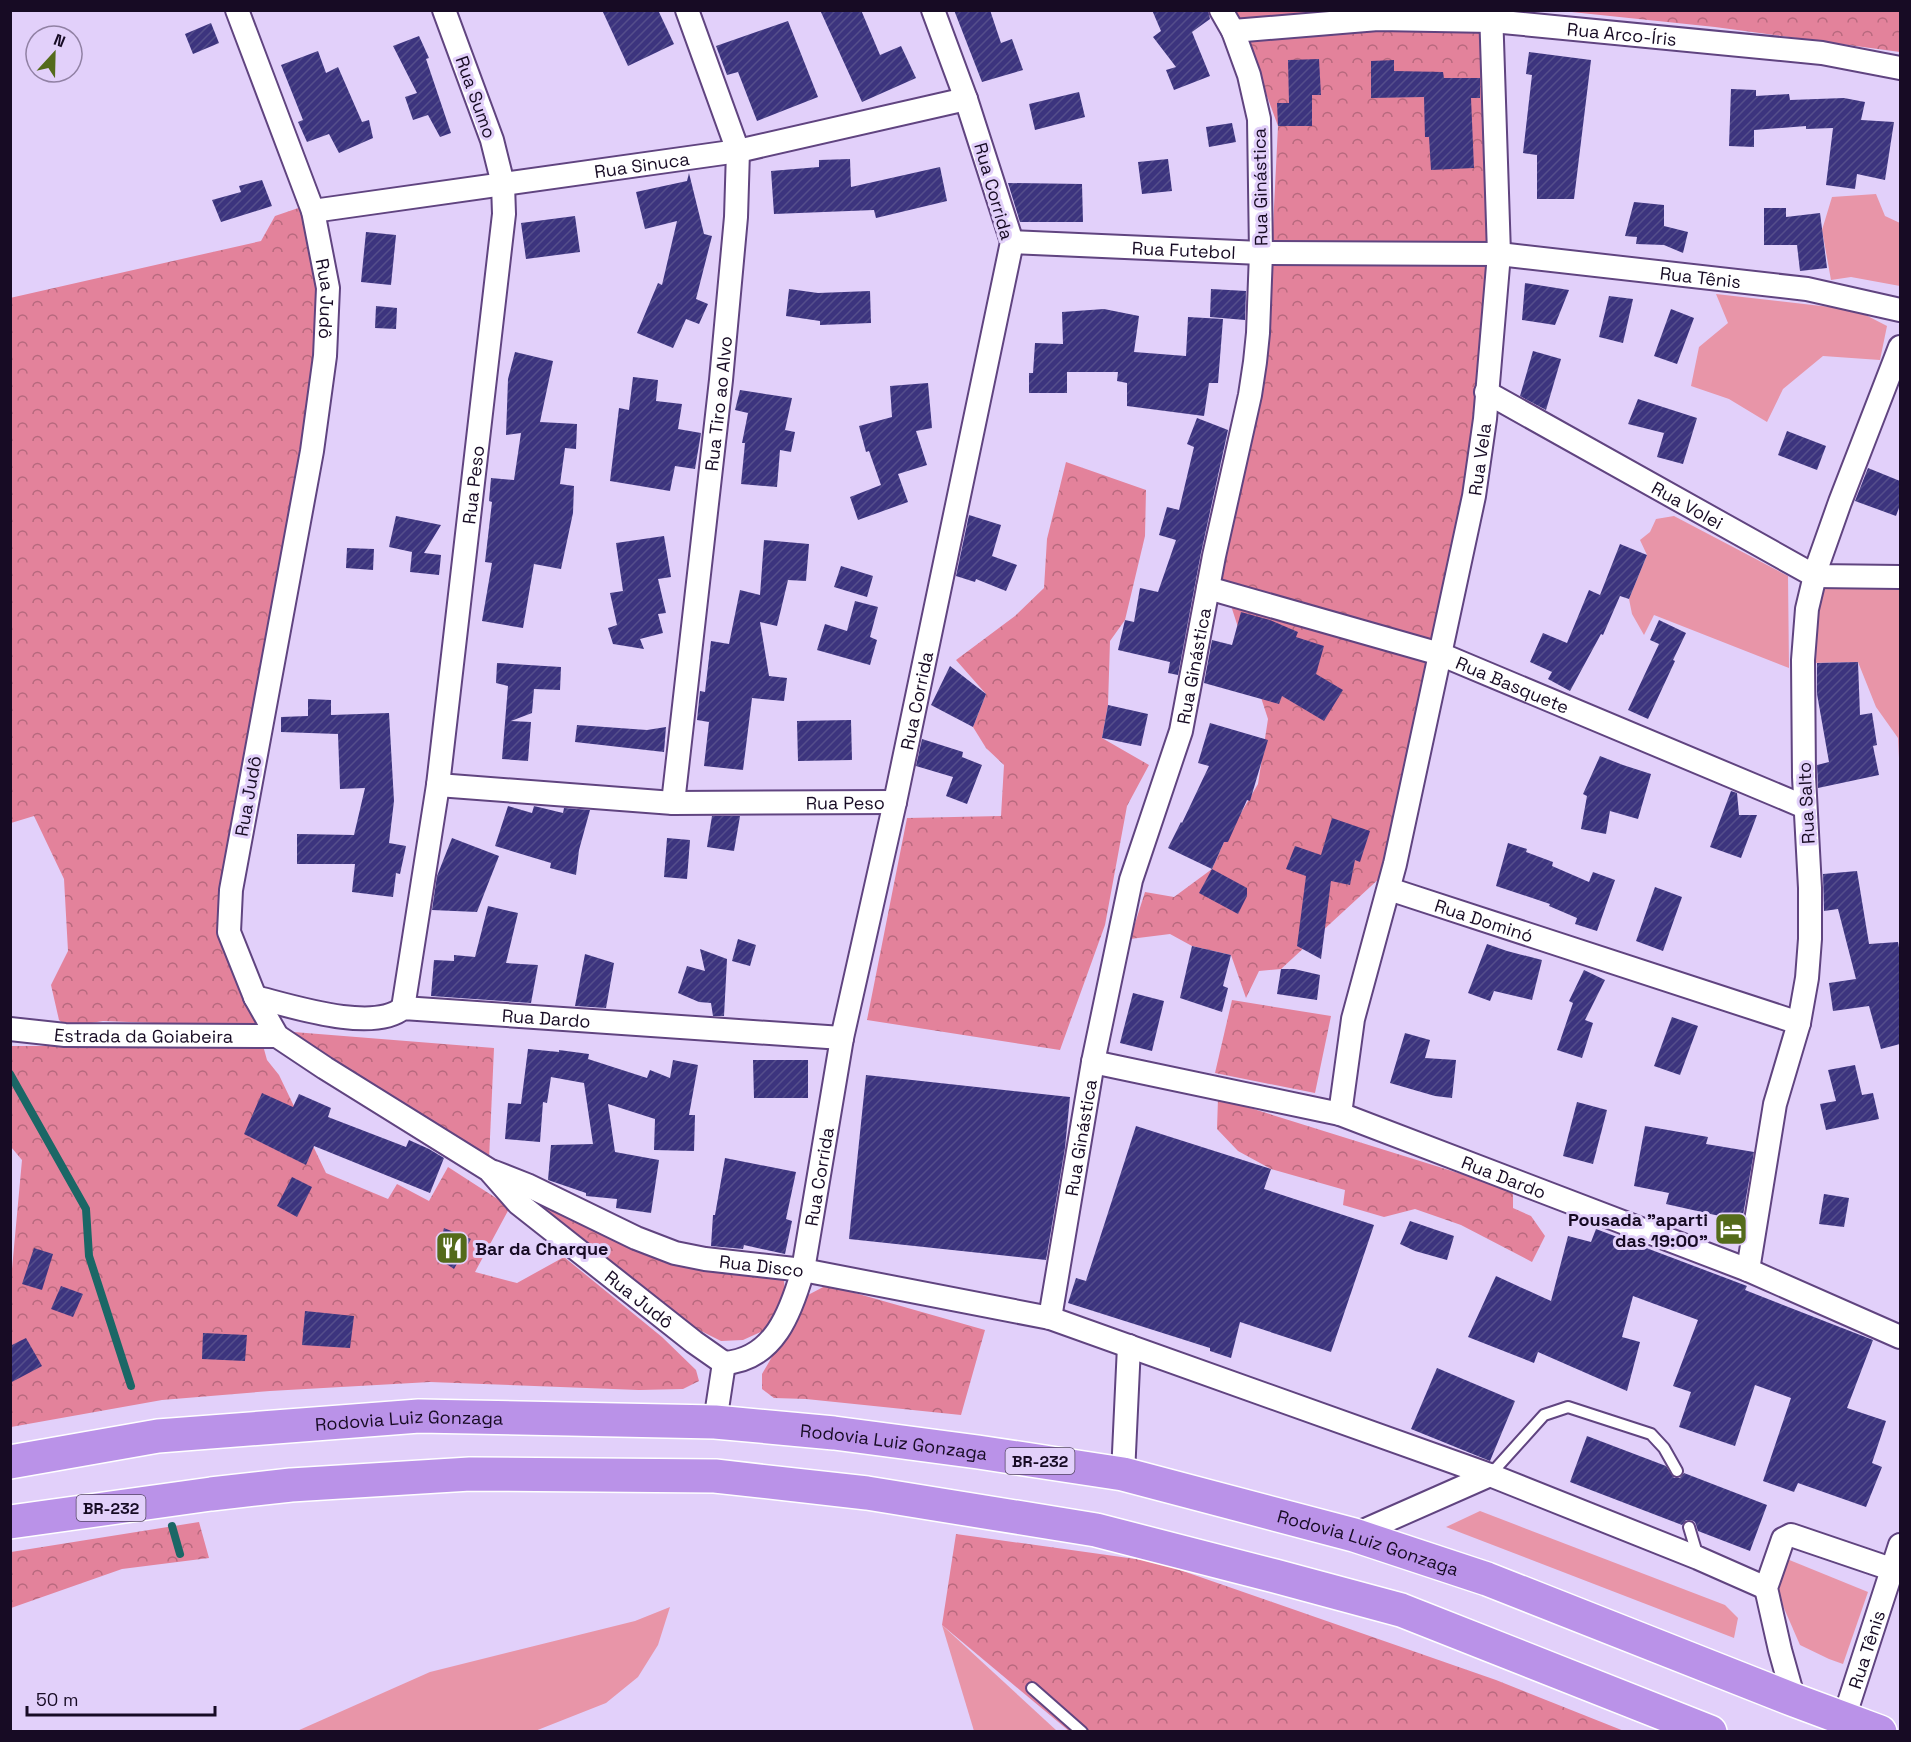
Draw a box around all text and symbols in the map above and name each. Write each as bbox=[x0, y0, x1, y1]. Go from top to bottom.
street label: Rua Arco-Íris bbox=[1566, 17, 1678, 50]
north arrow bbox=[24, 24, 84, 84]
text: N bbox=[51, 29, 68, 52]
street label: Rua Sumo bbox=[450, 53, 502, 141]
street label: Rua Ginástica bbox=[1247, 128, 1273, 246]
street label: Rua Corrida bbox=[969, 140, 1019, 242]
street label: Rua Sinuca bbox=[593, 147, 691, 183]
street label: Rua Futebol bbox=[1131, 236, 1236, 263]
street label: Rua Judô bbox=[311, 256, 340, 340]
street label: Rua Tênis bbox=[1659, 261, 1742, 293]
street label: Rua Tiro ao Alvo bbox=[699, 335, 737, 472]
street label: Rua Vela bbox=[1463, 421, 1496, 497]
street label: Rua Peso bbox=[457, 444, 489, 525]
street label: Rua Volei bbox=[1648, 476, 1727, 534]
street label: Rua Ginástica bbox=[1171, 606, 1216, 726]
street label: Rua Corrida bbox=[895, 649, 938, 752]
street label: Rua Basquete bbox=[1453, 651, 1573, 718]
street label: Rua Judô bbox=[230, 754, 266, 838]
street label: Rua Salto bbox=[1792, 761, 1820, 845]
street label: Rua Peso bbox=[806, 791, 885, 814]
street label: Rua Dominó bbox=[1432, 893, 1536, 947]
street label: Rua Dardo bbox=[501, 1003, 591, 1032]
street label: Estrada da Goiabeira bbox=[53, 1022, 233, 1047]
street label: Rua Ginástica bbox=[1059, 1077, 1101, 1198]
street label: Rua Corrida bbox=[799, 1125, 838, 1228]
street label: Rua Dardo bbox=[1458, 1150, 1550, 1203]
place label: Pousada "aparti das 19:00" bbox=[1568, 1208, 1708, 1252]
hotel icon: Pousada "aparti das 19:00" bbox=[1713, 1211, 1749, 1247]
restaurant icon: Bar da Charque bbox=[434, 1230, 470, 1266]
place label: Bar da Charque bbox=[475, 1237, 608, 1260]
street label: Rua Disco bbox=[718, 1249, 805, 1282]
street label: Rua Judô bbox=[600, 1265, 678, 1333]
street label: Rodovia Luiz Gonzaga bbox=[314, 1404, 504, 1435]
street label: Rodovia Luiz Gonzaga bbox=[799, 1418, 989, 1465]
road number: BR-232 bbox=[1006, 1448, 1074, 1474]
road number: BR-232 bbox=[76, 1495, 146, 1521]
street label: Rodovia Luiz Gonzaga bbox=[1275, 1504, 1462, 1580]
street label: Rua Tênis bbox=[1843, 1607, 1890, 1692]
scale bar bbox=[27, 1679, 214, 1717]
text: 50 m bbox=[36, 1688, 78, 1711]

